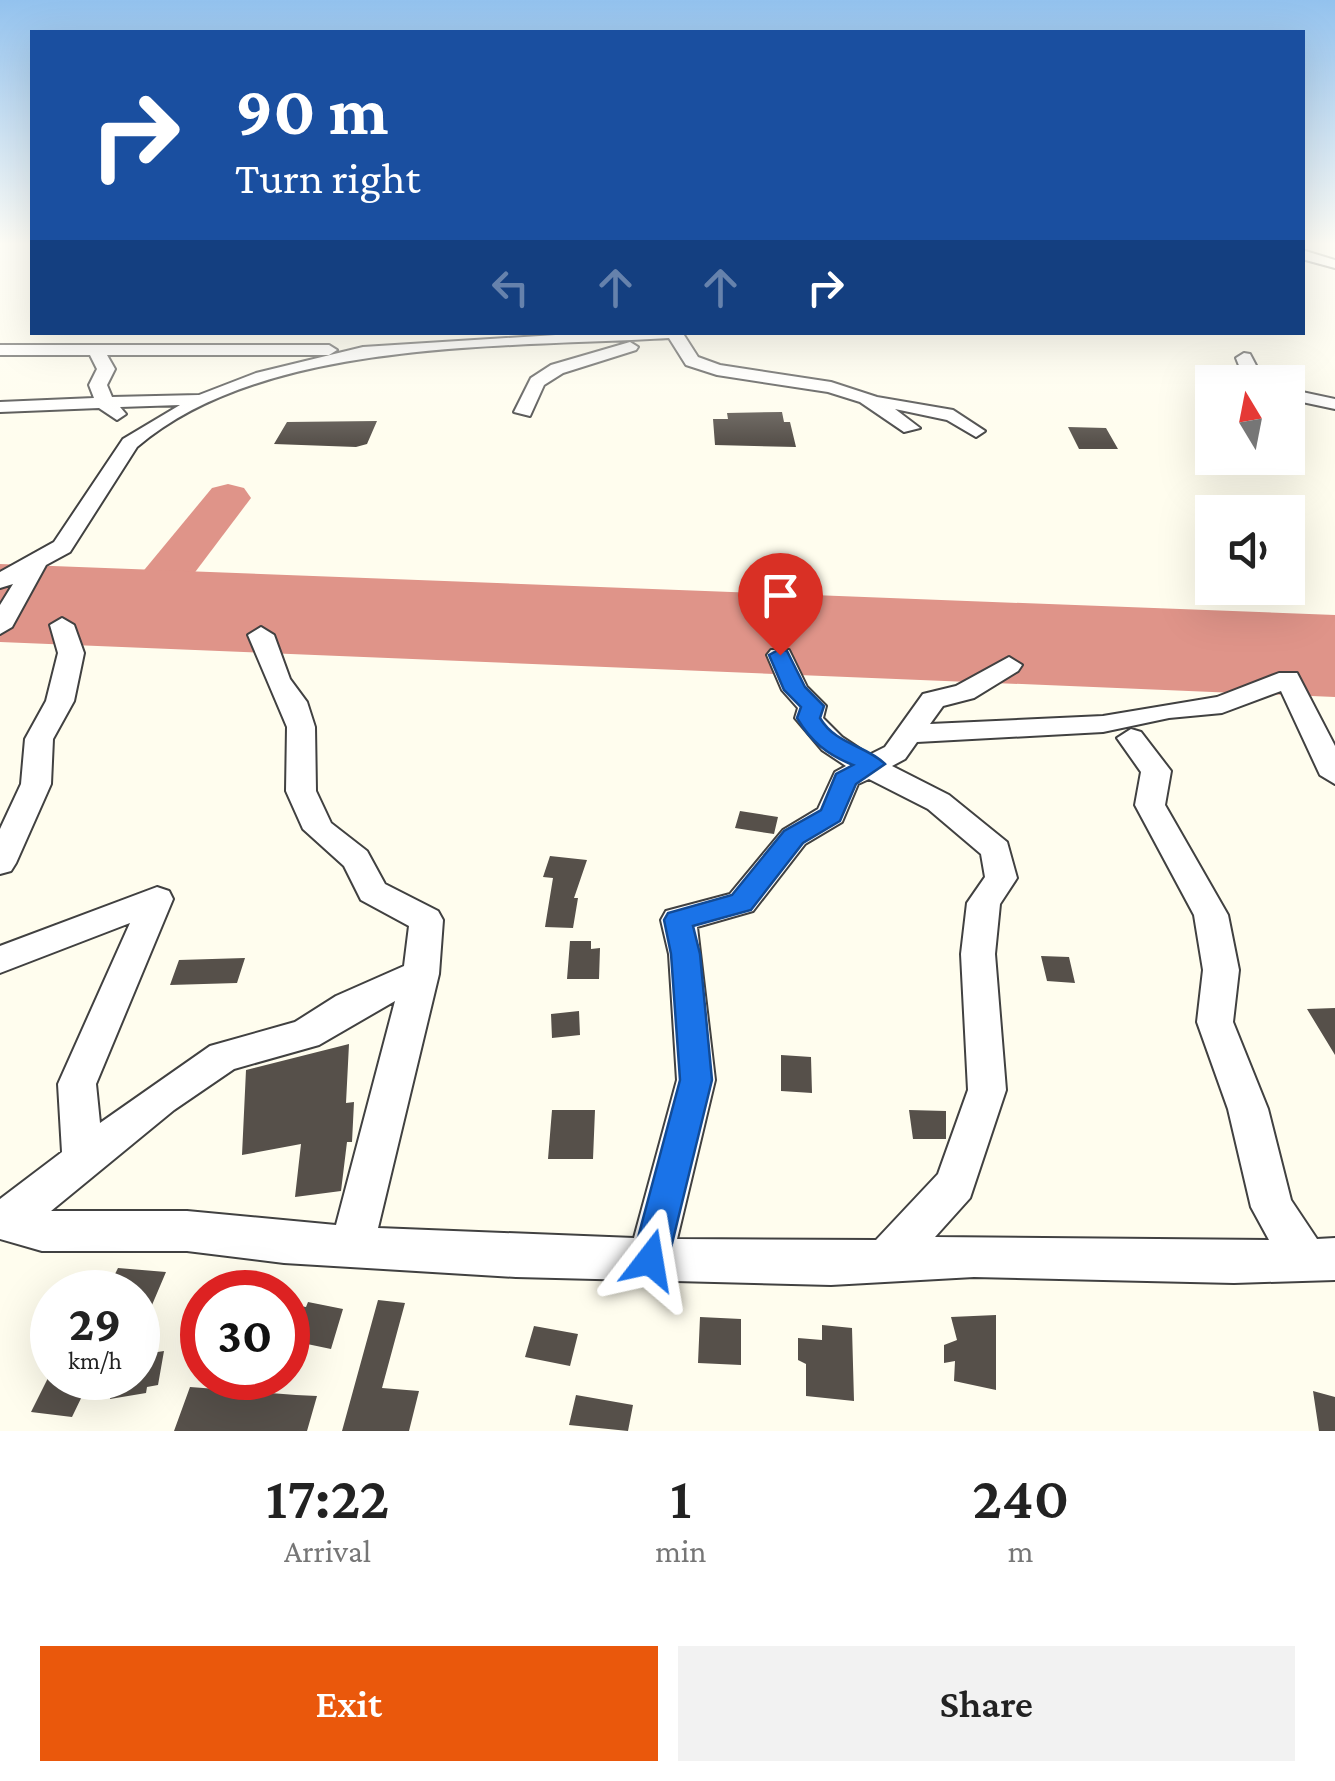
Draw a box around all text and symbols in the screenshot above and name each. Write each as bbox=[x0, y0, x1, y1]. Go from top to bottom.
icon: right bbox=[70, 70, 200, 200]
text: 90 m bbox=[235, 71, 388, 149]
text: Turn right bbox=[235, 153, 420, 203]
icon: left bbox=[483, 260, 538, 315]
icon: ahead bbox=[588, 260, 643, 315]
icon: ahead bbox=[693, 260, 748, 315]
icon: right bbox=[798, 260, 853, 315]
north arrow bbox=[1195, 365, 1305, 475]
map controls bbox=[1195, 365, 1305, 605]
button: sound bbox=[1195, 495, 1305, 605]
pin bbox=[738, 553, 823, 656]
icon: arrive bbox=[753, 568, 808, 623]
position arrow bbox=[598, 1208, 702, 1312]
speed limit sign: 30 bbox=[180, 1270, 310, 1400]
text: 29 bbox=[69, 1295, 121, 1351]
text: km/h bbox=[68, 1347, 122, 1374]
text: 17:22 bbox=[266, 1464, 389, 1531]
text: 1 bbox=[670, 1464, 692, 1531]
text: 240 bbox=[972, 1464, 1069, 1531]
text: Arrival bbox=[284, 1533, 371, 1569]
text: min bbox=[655, 1533, 706, 1569]
text: m bbox=[1008, 1533, 1034, 1569]
button: Exit bbox=[40, 1646, 658, 1761]
button: Share bbox=[678, 1646, 1295, 1761]

